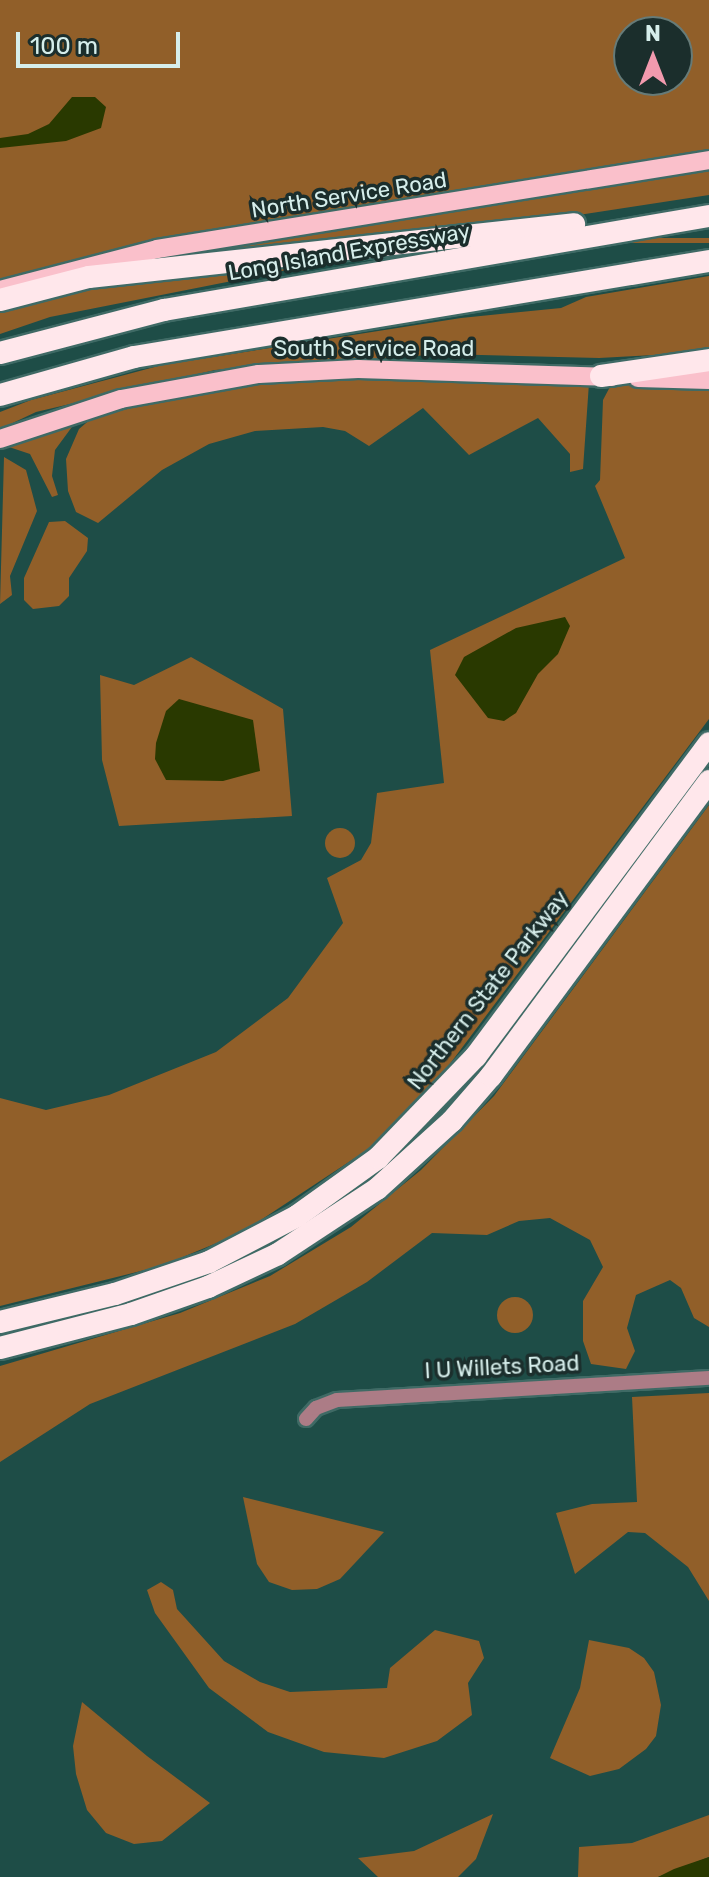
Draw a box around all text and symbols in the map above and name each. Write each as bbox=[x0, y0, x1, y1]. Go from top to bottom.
scale bar bbox=[20, 16, 184, 66]
north arrow bbox=[613, 16, 693, 96]
text: N bbox=[645, 20, 661, 47]
text: 100 m bbox=[30, 32, 98, 60]
street label: North Service Road bbox=[249, 167, 449, 223]
street label: Long Island Expressway bbox=[226, 218, 472, 286]
street label: South Service Road bbox=[274, 336, 474, 362]
street label: Northern State Parkway bbox=[402, 885, 574, 1095]
street label: I U Willets Road bbox=[424, 1350, 580, 1384]

